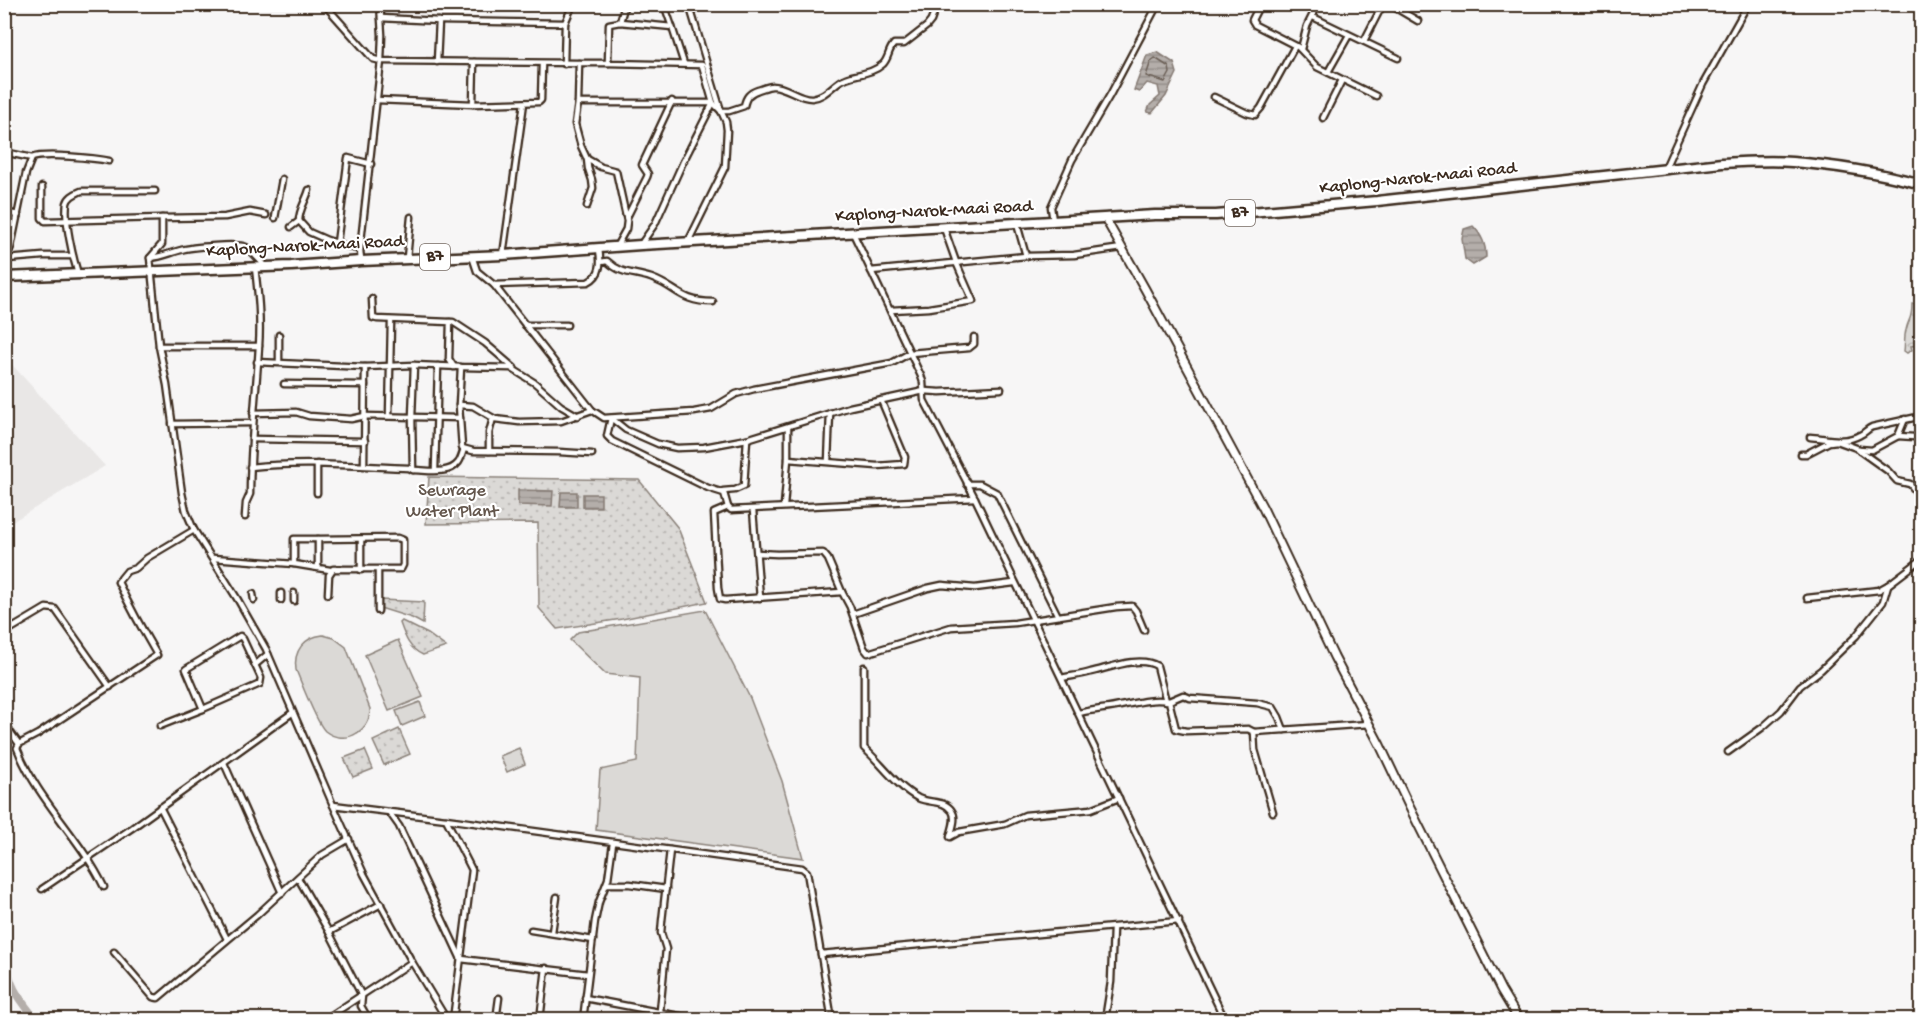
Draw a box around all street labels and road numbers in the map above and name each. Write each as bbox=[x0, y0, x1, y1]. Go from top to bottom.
street label: Kaplong-Narok-Maai Road bbox=[1319, 158, 1519, 200]
street label: Kaplong-Narok-Maai Road bbox=[835, 196, 1035, 228]
road number: B7 bbox=[1225, 200, 1255, 226]
street label: Kaplong-Narok-Maai Road bbox=[206, 231, 406, 263]
road number: B7 bbox=[420, 244, 450, 270]

